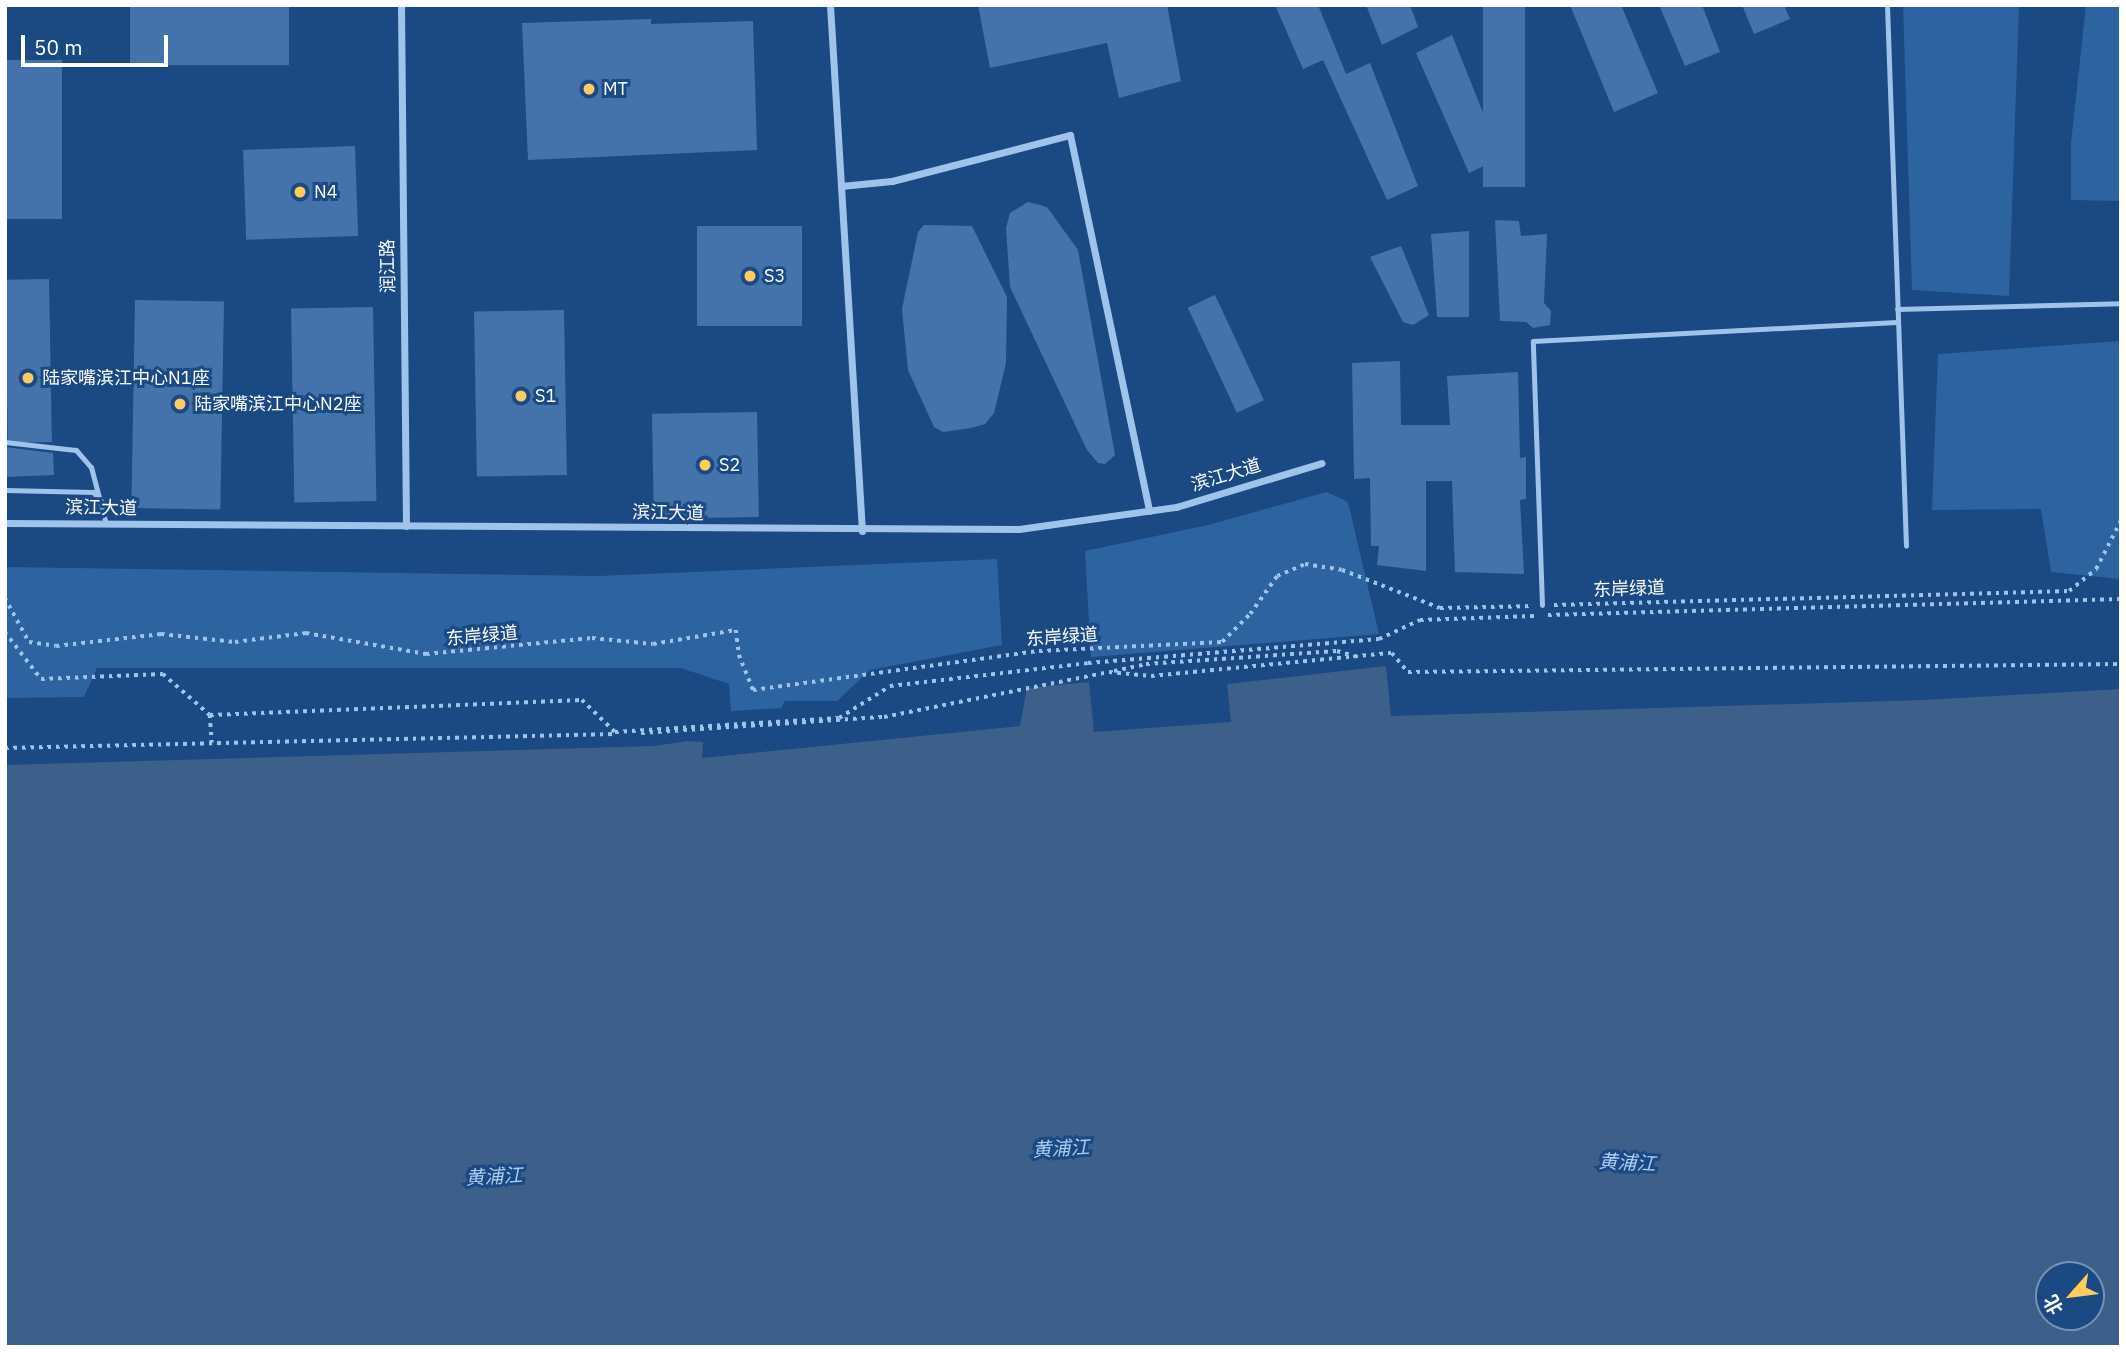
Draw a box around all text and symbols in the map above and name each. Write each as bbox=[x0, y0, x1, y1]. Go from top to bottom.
scale bar bbox=[24, 21, 172, 65]
text: 50 m bbox=[34, 33, 83, 61]
place label: MT bbox=[603, 78, 628, 100]
marker: MT bbox=[581, 81, 597, 97]
place label: N4 bbox=[314, 181, 338, 203]
marker: N4 bbox=[292, 184, 308, 200]
street label: 润江路 bbox=[377, 239, 399, 293]
place label: S3 bbox=[764, 265, 785, 287]
marker: S3 bbox=[742, 268, 758, 284]
place label: 陆家嘴滨江中心N1座 bbox=[42, 367, 210, 389]
marker: 陆家嘴滨江中心N1座 bbox=[20, 370, 36, 386]
place label: S1 bbox=[535, 385, 556, 407]
marker: S1 bbox=[513, 388, 529, 404]
place label: 陆家嘴滨江中心N2座 bbox=[194, 393, 362, 415]
marker: 陆家嘴滨江中心N2座 bbox=[172, 396, 188, 412]
place label: S2 bbox=[719, 454, 740, 476]
street label: 滨江大道 bbox=[1188, 454, 1264, 496]
marker: S2 bbox=[697, 457, 713, 473]
street label: 滨江大道 bbox=[65, 497, 137, 519]
street label: 滨江大道 bbox=[632, 502, 704, 524]
street label: 东岸绿道 bbox=[1593, 577, 1665, 601]
street label: 东岸绿道 bbox=[445, 622, 519, 650]
street label: 东岸绿道 bbox=[1025, 624, 1099, 650]
water label: 黄浦江 bbox=[1032, 1136, 1090, 1162]
water label: 黄浦江 bbox=[1598, 1150, 1656, 1176]
water label: 黄浦江 bbox=[465, 1164, 523, 1190]
north arrow bbox=[2035, 1261, 2105, 1331]
text: 北 bbox=[2038, 1291, 2068, 1319]

